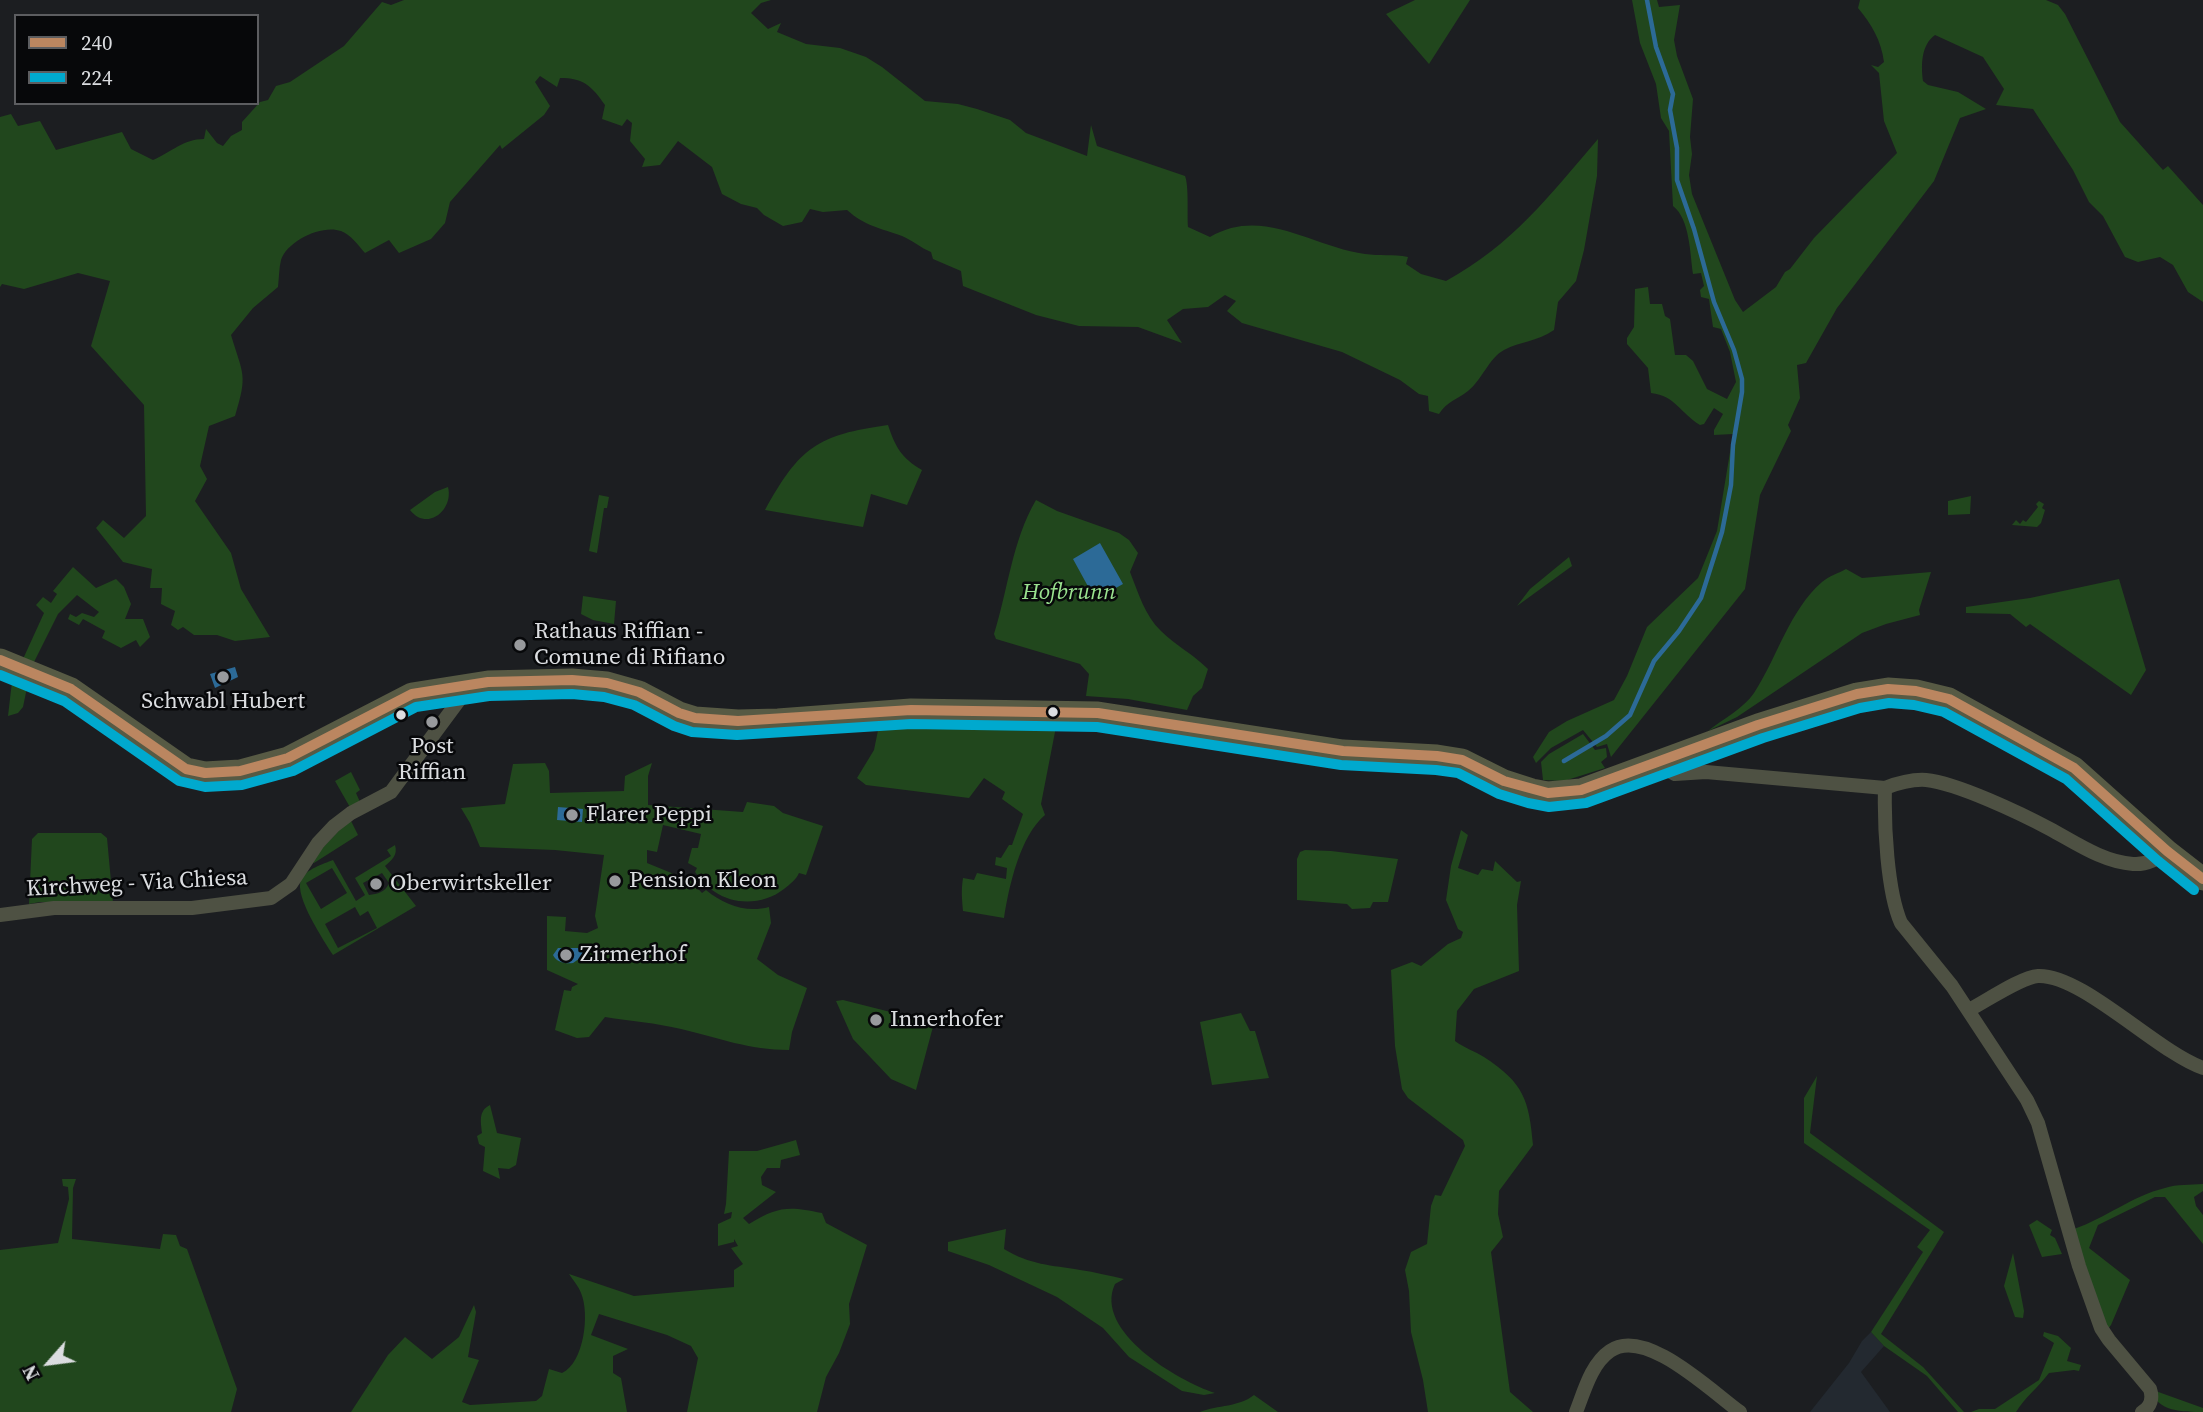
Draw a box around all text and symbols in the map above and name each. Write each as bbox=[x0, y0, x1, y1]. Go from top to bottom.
legend bbox=[14, 14, 259, 105]
text: 240 bbox=[81, 28, 113, 57]
text: 224 bbox=[81, 63, 113, 92]
park label: Hofbrunn bbox=[1022, 579, 1116, 607]
place label: Rathaus Riffian - Comune di Rifiano bbox=[534, 618, 725, 672]
marker: Rathaus Riffian - Comune di Rifiano bbox=[512, 637, 528, 653]
marker: Schwabl Hubert bbox=[215, 669, 231, 685]
place label: Schwabl Hubert bbox=[141, 688, 305, 716]
unlabelled marker bbox=[1046, 705, 1060, 719]
unlabelled marker bbox=[394, 708, 408, 722]
marker: Post Riffian bbox=[424, 714, 440, 730]
place label: Post Riffian bbox=[398, 733, 466, 787]
place label: Flarer Peppi bbox=[586, 801, 712, 829]
marker: Flarer Peppi bbox=[564, 807, 580, 823]
street label: Kirchweg - Via Chiesa bbox=[26, 864, 248, 904]
place label: Pension Kleon bbox=[629, 867, 777, 895]
place label: Oberwirtskeller bbox=[390, 870, 552, 898]
marker: Pension Kleon bbox=[607, 873, 623, 889]
marker: Oberwirtskeller bbox=[368, 876, 384, 892]
place label: Zirmerhof bbox=[580, 941, 686, 969]
marker: Zirmerhof bbox=[558, 947, 574, 963]
place label: Innerhofer bbox=[890, 1006, 1003, 1034]
marker: Innerhofer bbox=[868, 1012, 884, 1028]
north arrow bbox=[14, 1328, 84, 1398]
text: N bbox=[16, 1361, 45, 1385]

